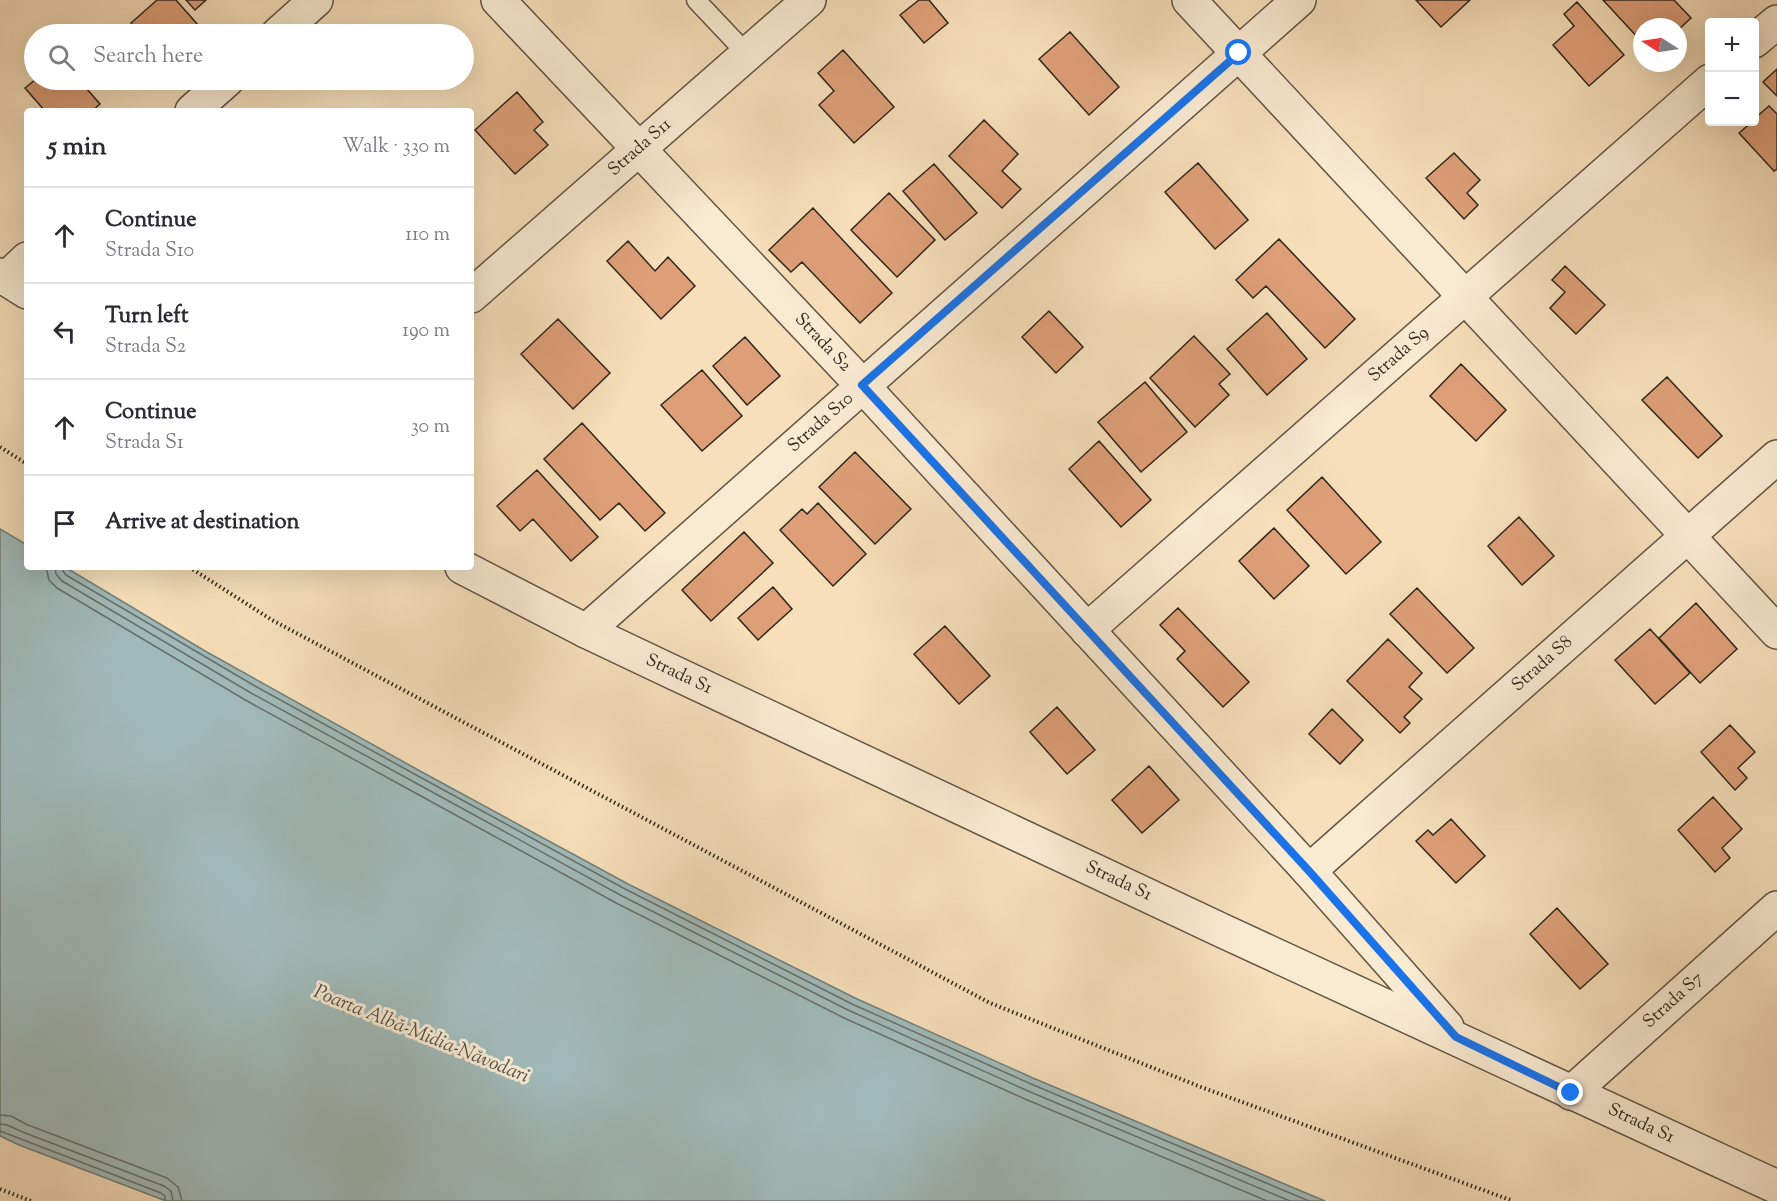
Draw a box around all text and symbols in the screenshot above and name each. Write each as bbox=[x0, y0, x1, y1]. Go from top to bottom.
north arrow bbox=[1633, 18, 1687, 72]
map controls bbox=[1705, 18, 1759, 126]
button: + bbox=[1705, 18, 1759, 72]
search box bbox=[24, 24, 474, 90]
route start bbox=[1225, 39, 1251, 65]
icon: search bbox=[45, 41, 78, 74]
text: Search here bbox=[93, 41, 203, 73]
button: − bbox=[1705, 72, 1759, 126]
street label: Strada S11 bbox=[603, 113, 678, 183]
text: 5 min bbox=[48, 129, 107, 166]
text: Walk · 330 m bbox=[342, 133, 450, 162]
text: Continue bbox=[105, 205, 196, 237]
icon: ahead bbox=[48, 219, 81, 252]
text: 110 m bbox=[405, 221, 450, 250]
text: Strada S10 bbox=[105, 237, 194, 266]
text: Turn left bbox=[105, 301, 188, 333]
street label: Strada S2 bbox=[788, 308, 857, 379]
icon: left bbox=[48, 315, 81, 348]
text: 190 m bbox=[402, 317, 450, 346]
street label: Strada S9 bbox=[1363, 321, 1435, 389]
text: Strada S2 bbox=[105, 333, 186, 362]
street label: Strada S10 bbox=[782, 387, 860, 459]
text: Continue bbox=[105, 397, 196, 429]
icon: ahead bbox=[48, 411, 81, 444]
text: 30 m bbox=[411, 413, 450, 442]
text: Strada S1 bbox=[105, 429, 184, 458]
icon: arrive bbox=[48, 507, 81, 540]
text: Arrive at destination bbox=[105, 507, 300, 539]
street label: Strada S8 bbox=[1506, 630, 1579, 698]
street label: Strada S1 bbox=[641, 648, 716, 702]
street label: Strada S1 bbox=[1081, 855, 1156, 909]
street label: Strada S7 bbox=[1638, 966, 1710, 1035]
water label: Poarta Albă-Midia-Năvodari bbox=[309, 978, 533, 1092]
route end bbox=[1557, 1079, 1583, 1105]
street label: Strada S1 bbox=[1603, 1097, 1679, 1151]

